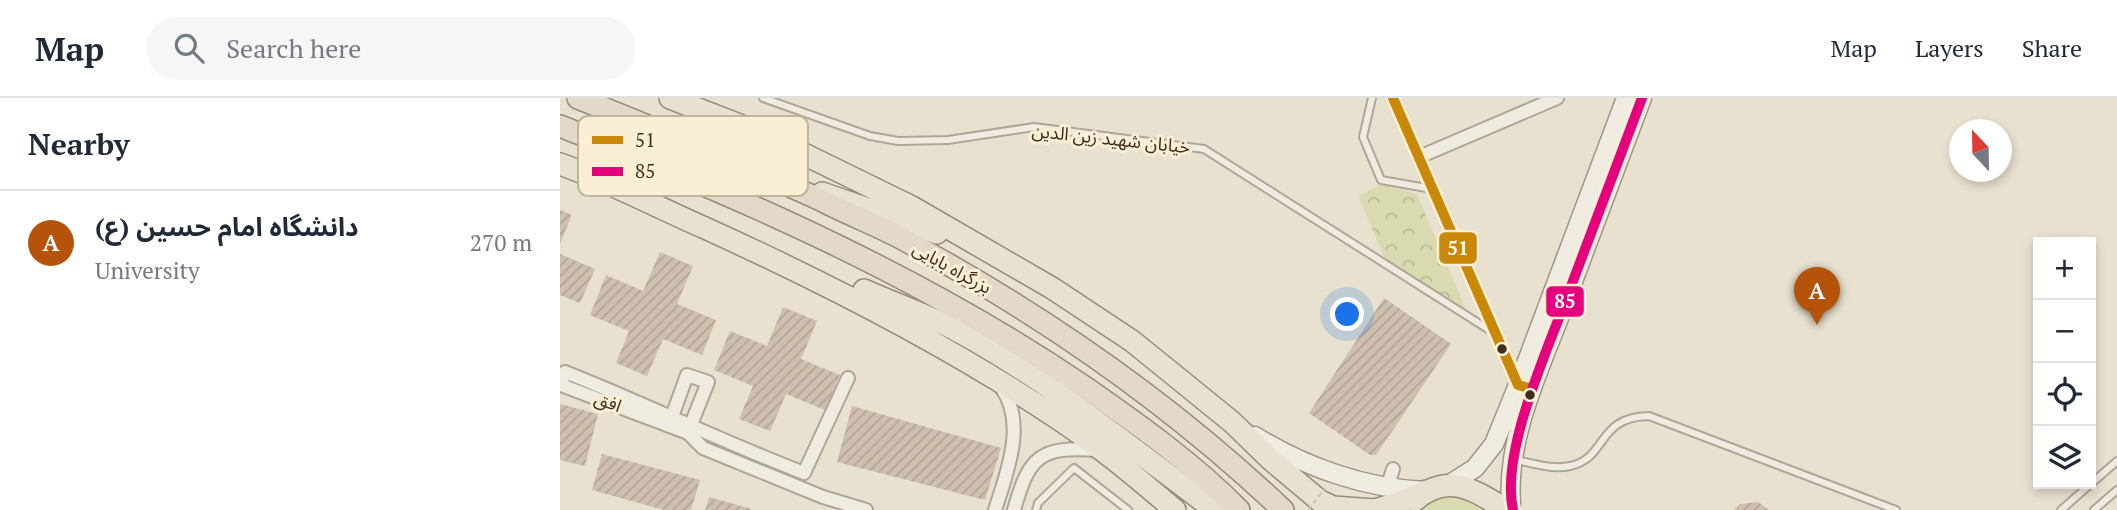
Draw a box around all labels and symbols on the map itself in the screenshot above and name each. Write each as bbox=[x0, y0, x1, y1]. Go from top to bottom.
legend bbox=[578, 116, 808, 196]
street label: خیابان شهید زین الدین bbox=[1031, 118, 1192, 158]
north arrow bbox=[1949, 119, 2012, 182]
text: 51 bbox=[635, 127, 655, 152]
text: 85 bbox=[635, 158, 655, 183]
line badge: 51 bbox=[1438, 231, 1478, 265]
text: 51 bbox=[1447, 235, 1469, 260]
street label: بزرگراه بابایی bbox=[909, 236, 996, 299]
pin: A bbox=[1794, 267, 1840, 325]
line badge: 85 bbox=[1545, 285, 1585, 318]
text: 85 bbox=[1554, 288, 1576, 313]
your location bbox=[1330, 297, 1364, 331]
unlabelled marker bbox=[1495, 342, 1509, 356]
street label: افق bbox=[592, 385, 625, 417]
unlabelled marker bbox=[1523, 388, 1537, 402]

